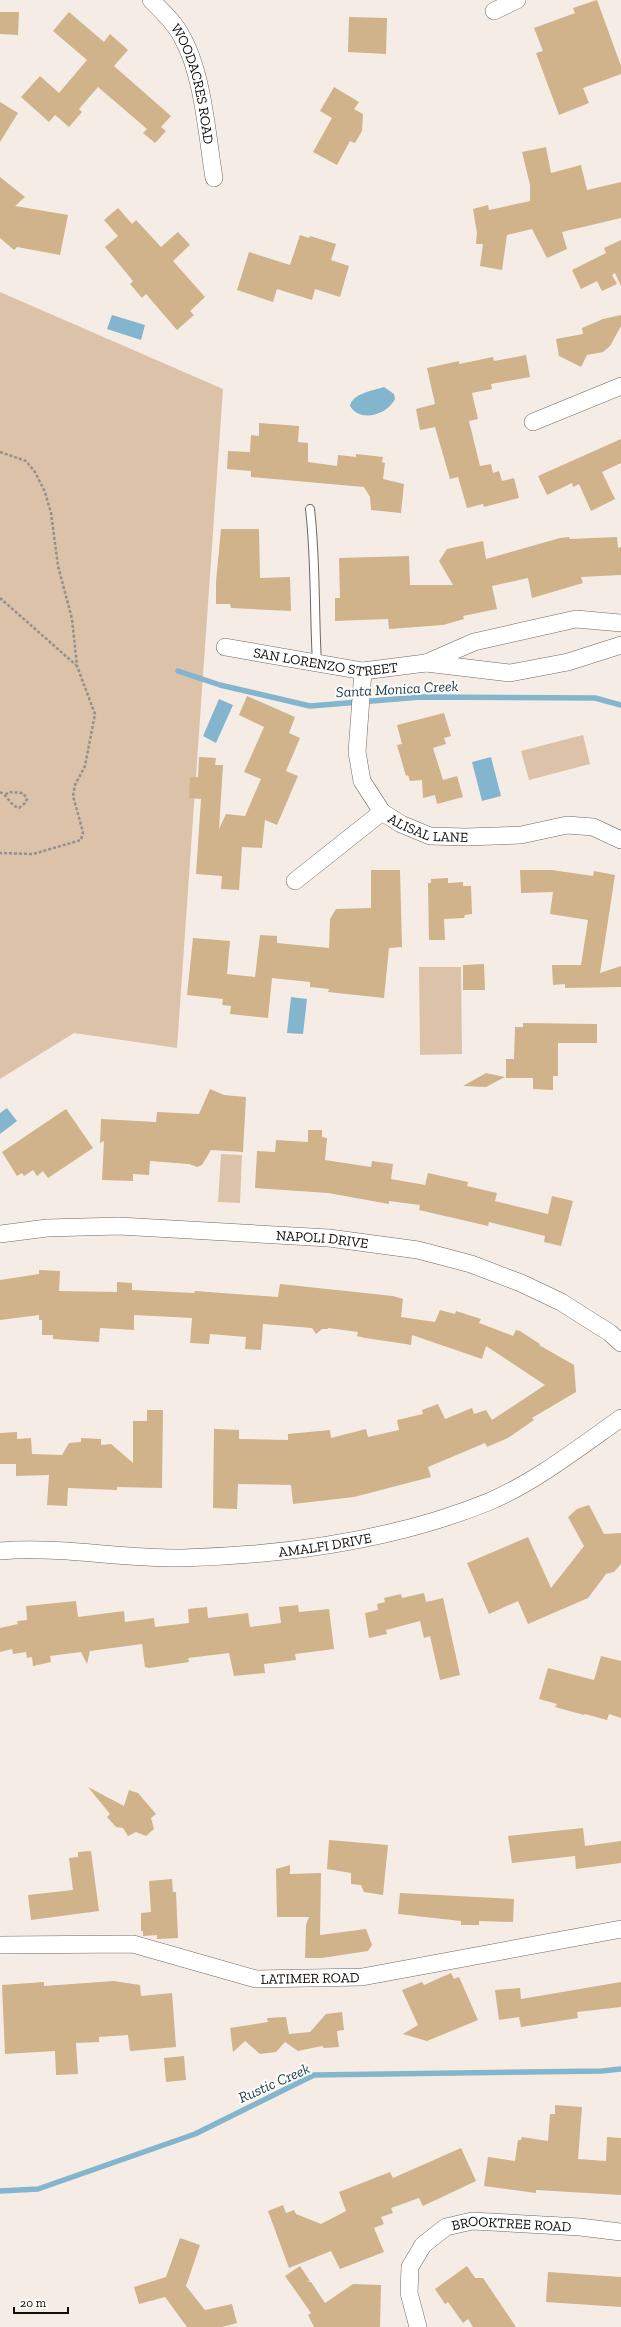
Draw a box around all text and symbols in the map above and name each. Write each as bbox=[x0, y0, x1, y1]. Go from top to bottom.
street label: WOODACRES ROAD bbox=[167, 21, 217, 146]
street label: SAN LORENZO STREET bbox=[252, 644, 399, 680]
water label: Santa Monica Creek bbox=[335, 677, 459, 701]
street label: ALISAL LANE bbox=[385, 810, 468, 846]
street label: NAPOLI DRIVE bbox=[275, 1227, 369, 1252]
street label: AMALFI DRIVE bbox=[278, 1529, 373, 1561]
street label: LATIMER ROAD bbox=[261, 1969, 360, 1988]
water label: Rustic Creek bbox=[235, 2059, 313, 2107]
street label: BROOKTREE ROAD bbox=[450, 2213, 572, 2236]
scale bar bbox=[14, 2289, 68, 2315]
text: 20 m bbox=[20, 2296, 47, 2310]

